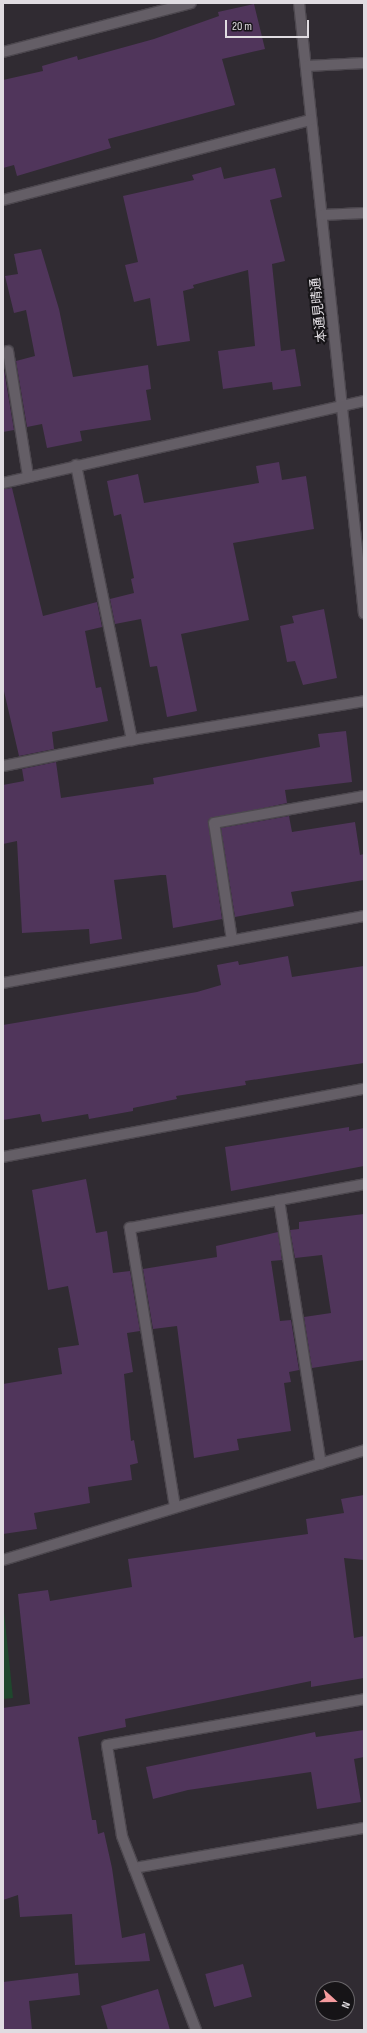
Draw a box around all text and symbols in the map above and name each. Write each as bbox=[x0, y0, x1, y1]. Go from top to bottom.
scale bar bbox=[227, 12, 311, 38]
text: 20 m bbox=[232, 19, 252, 34]
street label: 本通見晴通 bbox=[308, 277, 330, 343]
north arrow bbox=[315, 1981, 355, 2021]
text: N bbox=[339, 2000, 353, 2010]

